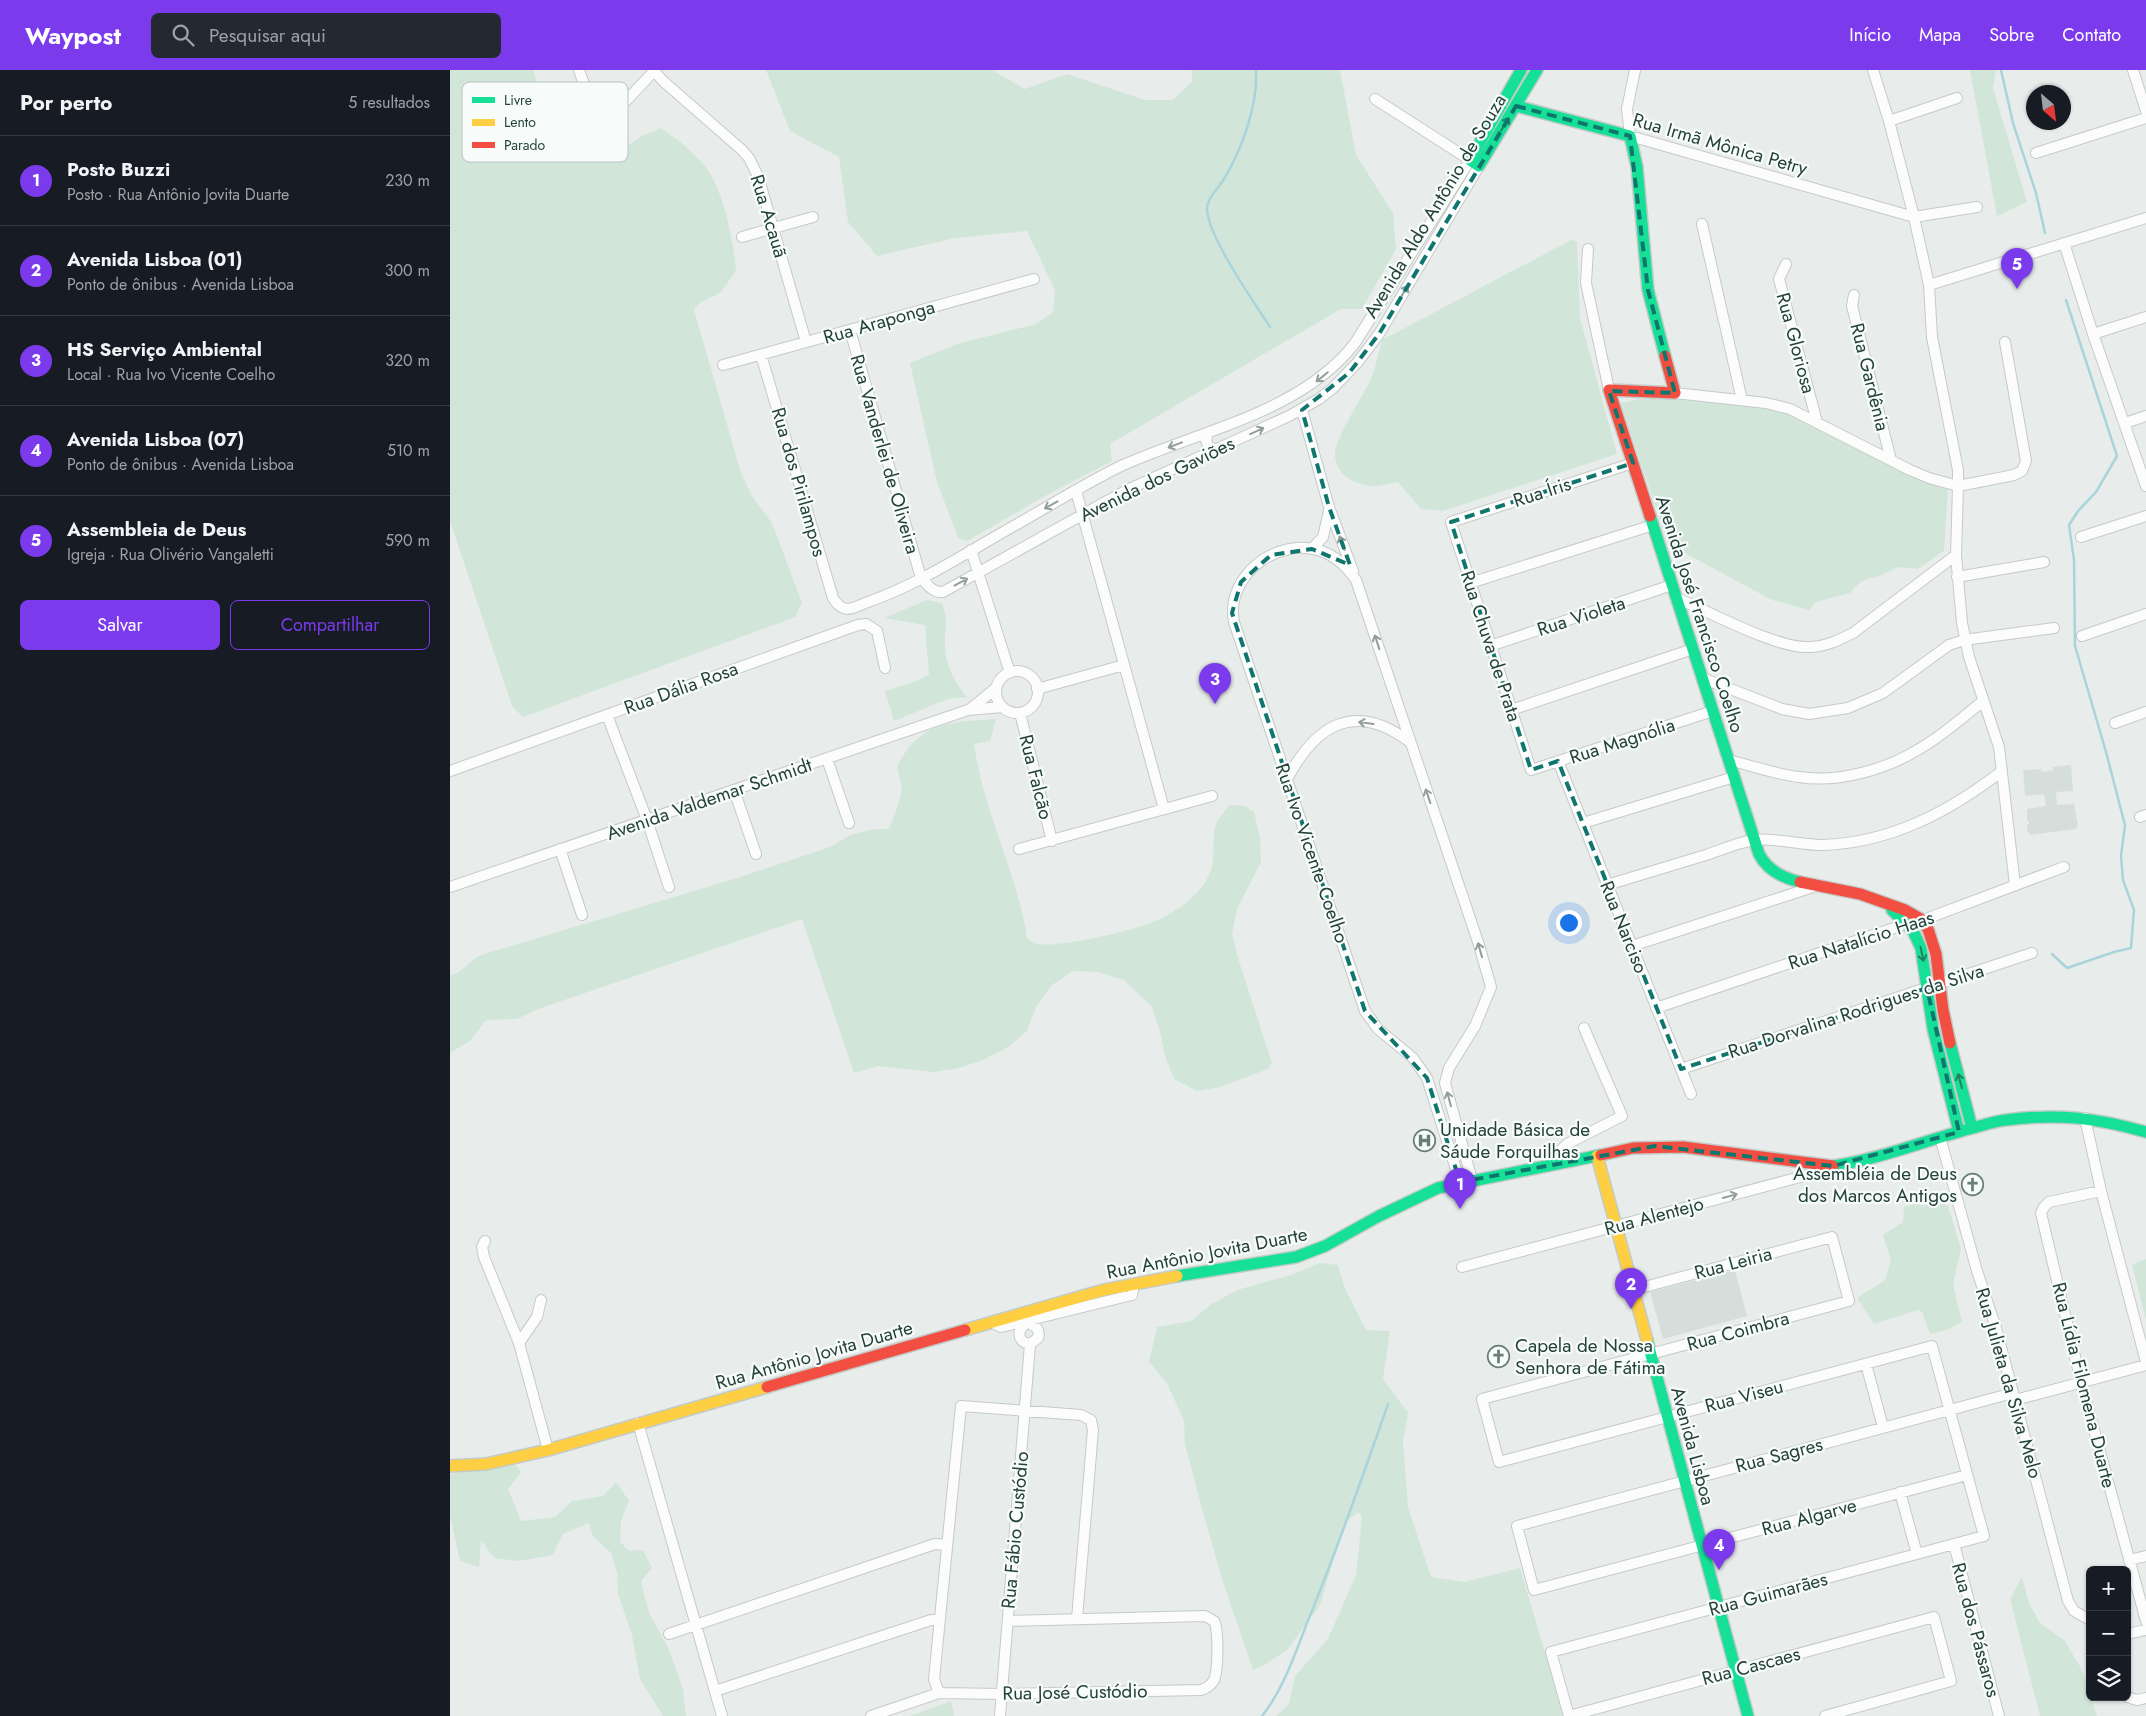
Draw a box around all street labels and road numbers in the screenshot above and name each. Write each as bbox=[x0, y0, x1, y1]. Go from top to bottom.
street label: Avenida Aldo Antônio de Souza bbox=[1357, 89, 1513, 323]
street label: Rua Irmã Mônica Petry bbox=[1629, 106, 1811, 182]
street label: Rua Acauã bbox=[744, 171, 794, 261]
street label: Rua Gloriosa bbox=[1770, 289, 1822, 397]
street label: Rua Araponga bbox=[820, 293, 938, 351]
street label: Rua Gardênia bbox=[1844, 320, 1896, 434]
street label: Rua Vanderlei de Oliveira bbox=[844, 351, 926, 557]
street label: Rua dos Pirilampos bbox=[765, 404, 833, 560]
street label: Avenida dos Gaviões bbox=[1075, 430, 1239, 528]
street label: Rua Íris bbox=[1510, 470, 1575, 514]
street label: Avenida José Francisco Coelho bbox=[1649, 492, 1751, 736]
street label: Rua Chuva de Prata bbox=[1454, 567, 1528, 725]
street label: Rua Violeta bbox=[1533, 589, 1629, 643]
street label: Rua Dália Rosa bbox=[620, 655, 742, 721]
street label: Rua Magnólia bbox=[1566, 711, 1678, 771]
street label: Rua Falcão bbox=[1012, 732, 1060, 822]
street label: Avenida Valdemar Schmidt bbox=[603, 751, 816, 847]
street label: Rua Ivo Vicente Coelho bbox=[1269, 759, 1355, 947]
street label: Rua Narciso bbox=[1593, 877, 1655, 977]
street label: Rua Natalício Haas bbox=[1785, 904, 1938, 976]
street label: Rua Dorvalina Rodrigues da Silva bbox=[1725, 957, 1987, 1065]
street label: Rua Alentejo bbox=[1601, 1190, 1707, 1242]
street label: Rua Antônio Jovita Duarte bbox=[1104, 1220, 1310, 1286]
street label: Rua Leiria bbox=[1691, 1240, 1775, 1286]
street label: Rua Lídia Filomena Duarte bbox=[2045, 1279, 2123, 1491]
street label: Rua Julieta da Silva Melo bbox=[1969, 1285, 2049, 1481]
street label: Rua Coimbra bbox=[1684, 1304, 1792, 1358]
street label: Rua Antônio Jovita Duarte bbox=[712, 1314, 916, 1396]
street label: Rua Viseu bbox=[1702, 1373, 1786, 1419]
street label: Avenida Lisboa bbox=[1664, 1384, 1722, 1508]
street label: Rua Sagres bbox=[1732, 1430, 1826, 1480]
street label: Rua Fábio Custódio bbox=[995, 1450, 1035, 1610]
street label: Rua Algarve bbox=[1759, 1491, 1860, 1543]
street label: Rua dos Pássaros bbox=[1945, 1560, 2007, 1701]
street label: Rua Guimarães bbox=[1705, 1565, 1831, 1623]
street label: Rua Cascaes bbox=[1699, 1640, 1804, 1692]
street label: Rua José Custódio bbox=[1002, 1677, 1148, 1707]

